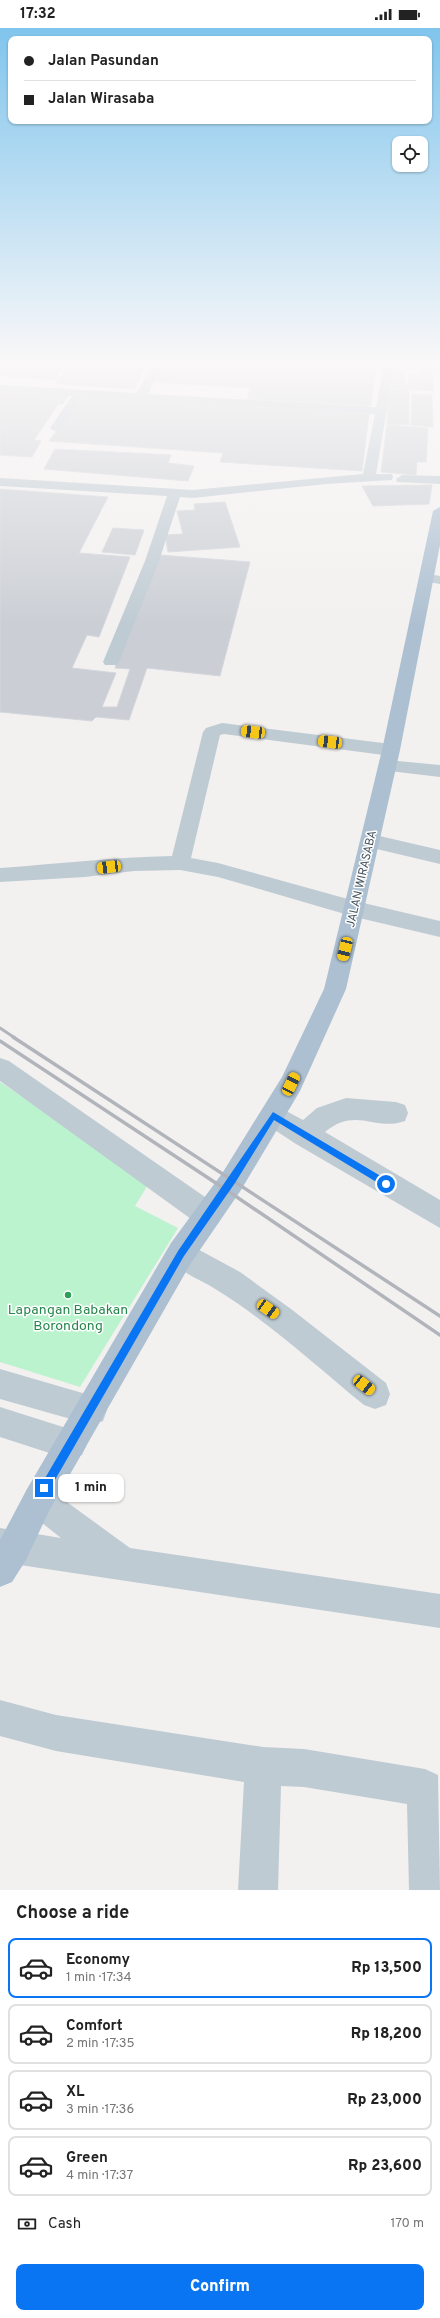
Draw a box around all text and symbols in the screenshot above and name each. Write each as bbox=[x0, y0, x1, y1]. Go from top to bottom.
text: 17:32 bbox=[20, 5, 56, 24]
text: Jalan Pasundan bbox=[48, 52, 159, 71]
text: Jalan Wirasaba bbox=[48, 90, 154, 109]
map controls bbox=[392, 136, 428, 172]
button: locate bbox=[392, 136, 428, 172]
car bbox=[240, 725, 266, 739]
car bbox=[317, 735, 343, 749]
street label: JALAN WIRASABA bbox=[343, 829, 381, 929]
car bbox=[96, 860, 122, 874]
car bbox=[336, 936, 354, 962]
car bbox=[280, 1071, 302, 1097]
route start bbox=[377, 1175, 395, 1193]
marker: Lapangan Babakan Borondong bbox=[63, 1290, 73, 1300]
car bbox=[255, 1297, 281, 1321]
place label: Lapangan Babakan Borondong bbox=[8, 1302, 128, 1335]
car bbox=[351, 1373, 377, 1397]
callout: 1 min bbox=[58, 1474, 124, 1502]
route end bbox=[35, 1479, 53, 1497]
text: 1 min bbox=[75, 1480, 107, 1496]
text: Choose a ride bbox=[16, 1902, 129, 1925]
icon: car bbox=[18, 1950, 54, 1986]
text: Economy bbox=[66, 1951, 130, 1970]
text: Rp 13,500 bbox=[351, 1959, 422, 1978]
text: 1 min · 17:34 bbox=[66, 1970, 132, 1986]
icon: car bbox=[18, 2016, 54, 2052]
text: Comfort bbox=[66, 2017, 123, 2036]
text: Rp 18,200 bbox=[351, 2025, 422, 2044]
text: 2 min · 17:35 bbox=[66, 2036, 135, 2052]
icon: car bbox=[18, 2082, 54, 2118]
text: XL bbox=[66, 2083, 84, 2102]
text: Rp 23,000 bbox=[347, 2091, 422, 2110]
text: 3 min · 17:36 bbox=[66, 2102, 134, 2118]
icon: car bbox=[18, 2148, 54, 2184]
text: Green bbox=[66, 2149, 108, 2168]
text: Rp 23,600 bbox=[348, 2157, 422, 2176]
text: 4 min · 17:37 bbox=[66, 2168, 133, 2184]
icon: cash bbox=[16, 2213, 38, 2235]
text: Cash bbox=[48, 2215, 81, 2234]
text: 170 m bbox=[390, 2216, 424, 2232]
button: Confirm bbox=[16, 2264, 424, 2310]

